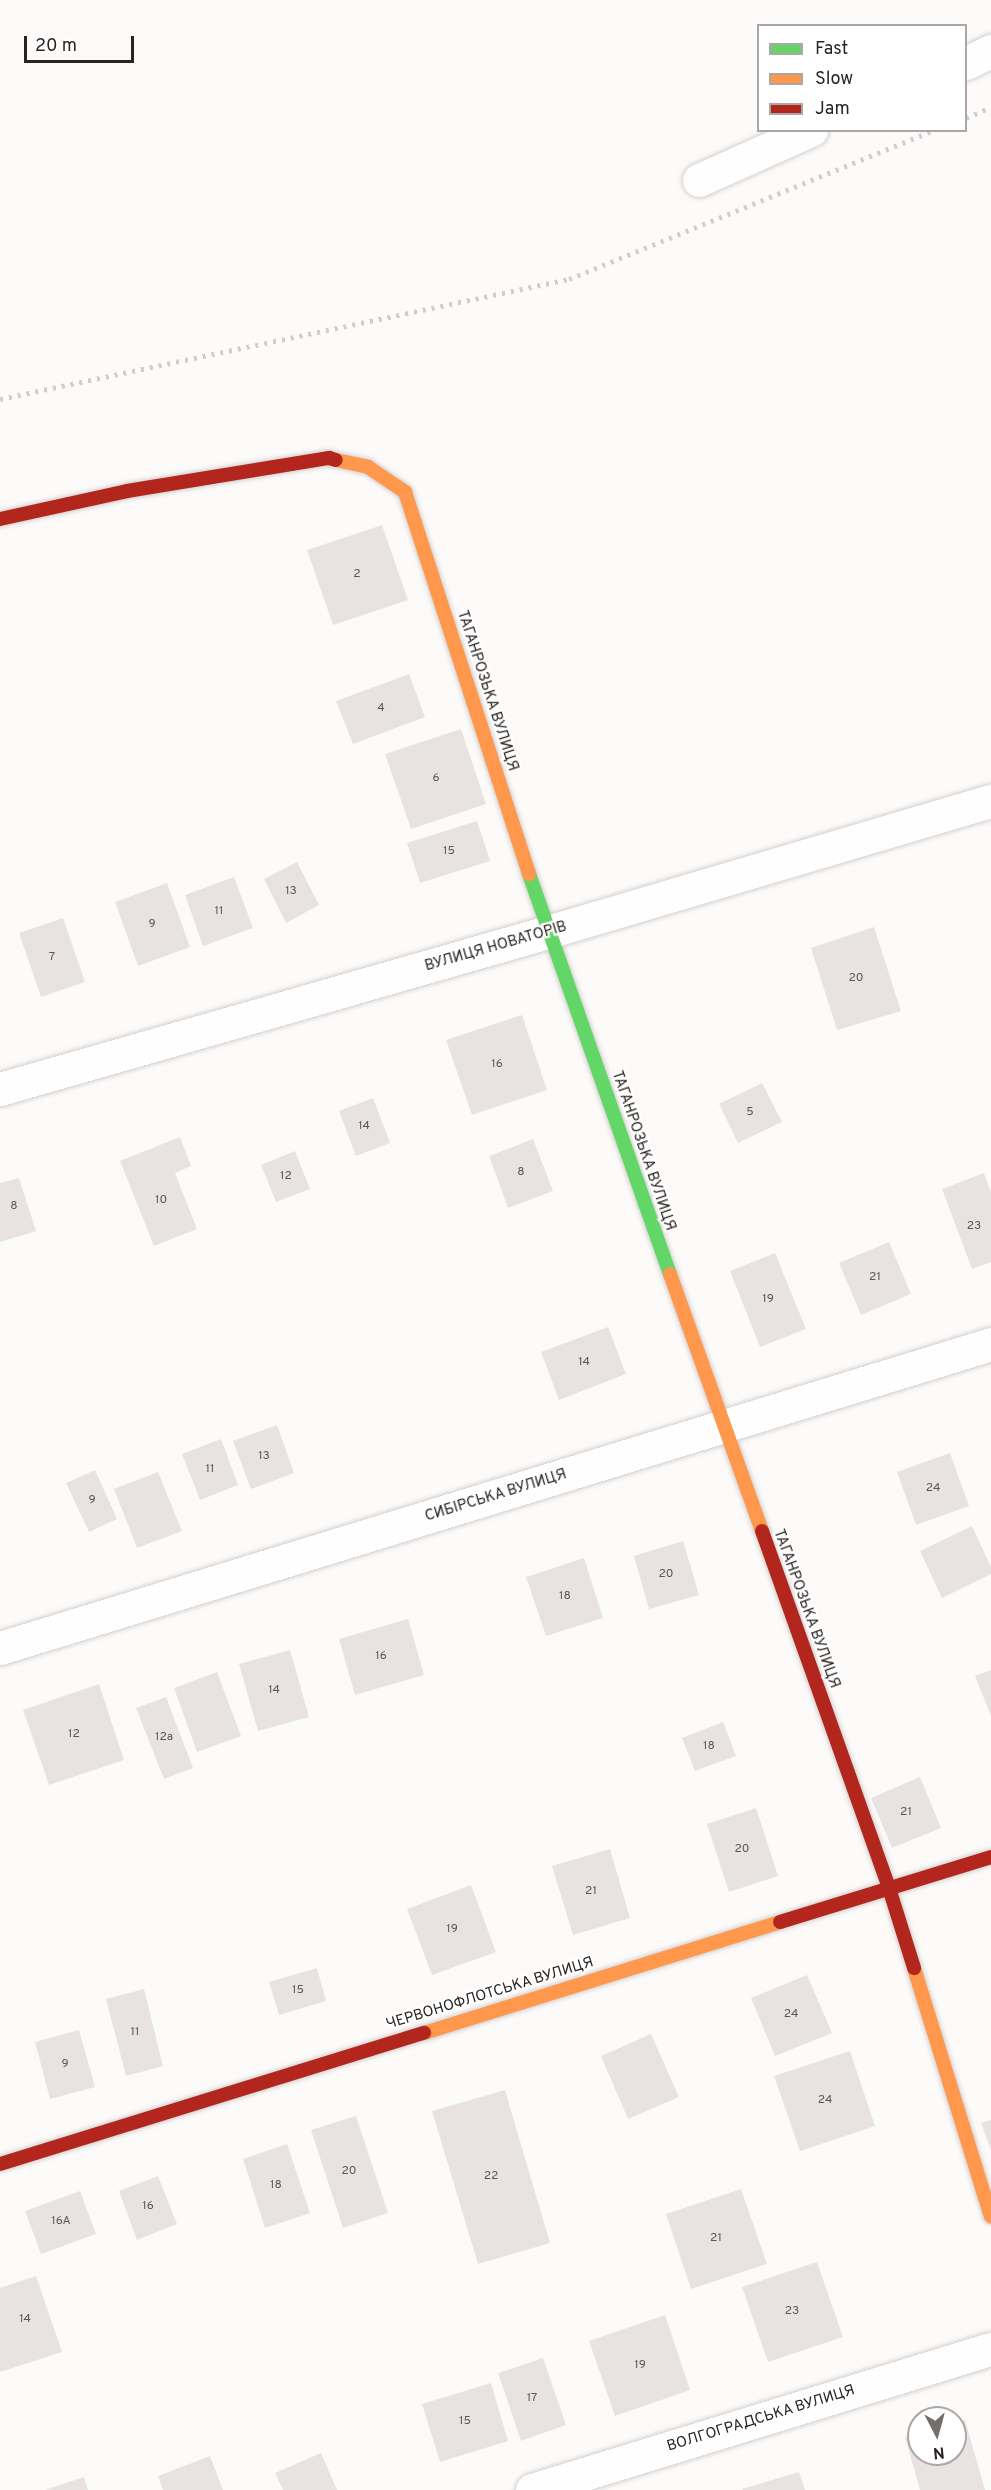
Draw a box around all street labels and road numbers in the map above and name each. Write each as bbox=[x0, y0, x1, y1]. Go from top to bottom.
street label: ТАГАНРОЗЬКА ВУЛИЦЯ bbox=[452, 608, 522, 774]
street label: ВУЛИЦЯ НОВАТОРІВ bbox=[423, 918, 569, 976]
street label: ТАГАНРОЗЬКА ВУЛИЦЯ bbox=[607, 1068, 679, 1234]
street label: СИБІРСЬКА ВУЛИЦЯ bbox=[423, 1466, 569, 1526]
street label: ТАГАНРОЗЬКА ВУЛИЦЯ bbox=[769, 1527, 843, 1691]
street label: ЧЕРВОНОФЛОТСЬКА ВУЛИЦЯ bbox=[384, 1954, 596, 2034]
street label: ВОЛГОГРАДСЬКА ВУЛИЦЯ bbox=[665, 2382, 857, 2456]

